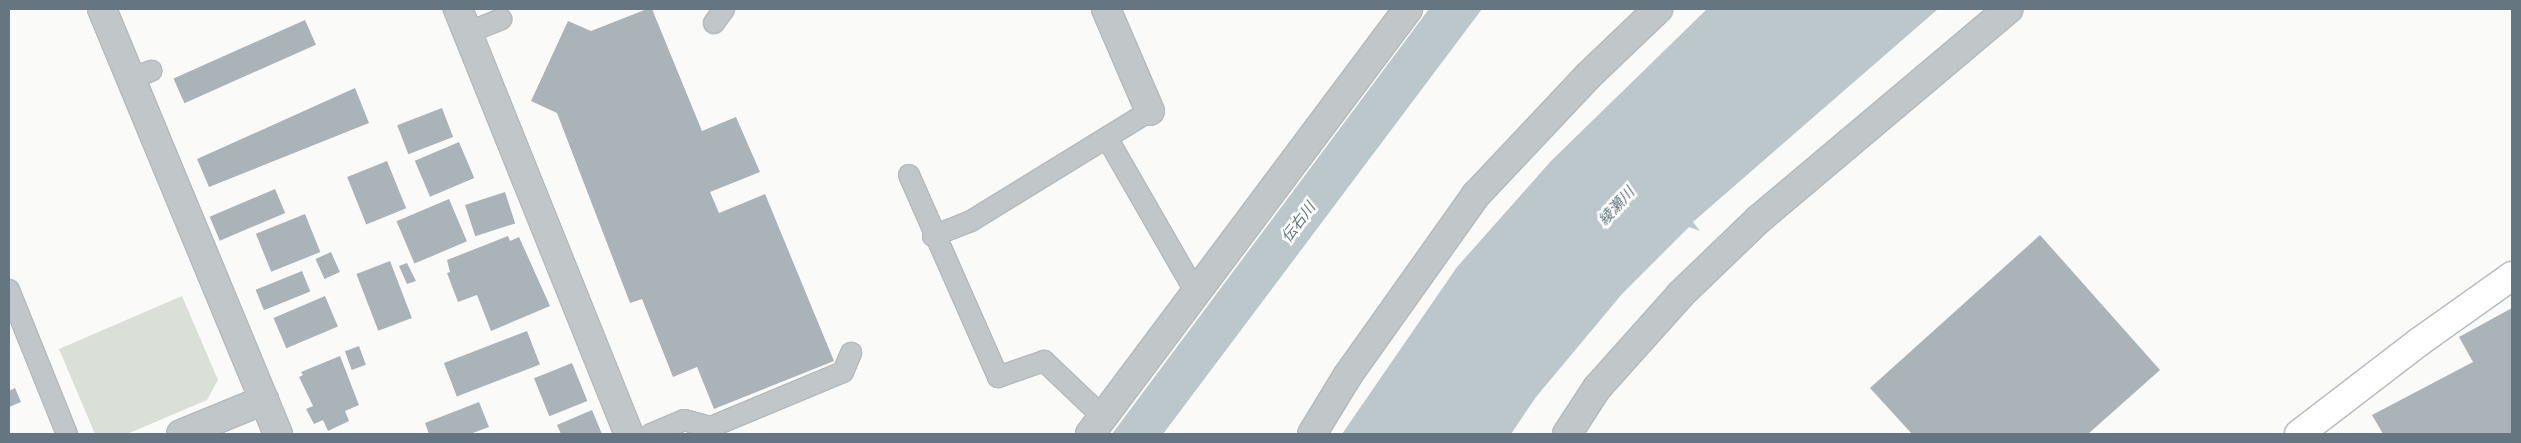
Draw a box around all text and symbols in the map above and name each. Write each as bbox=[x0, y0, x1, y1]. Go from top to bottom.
water label: 綾瀬川 bbox=[1594, 183, 1638, 229]
water label: 伝右川 bbox=[1277, 199, 1319, 245]

